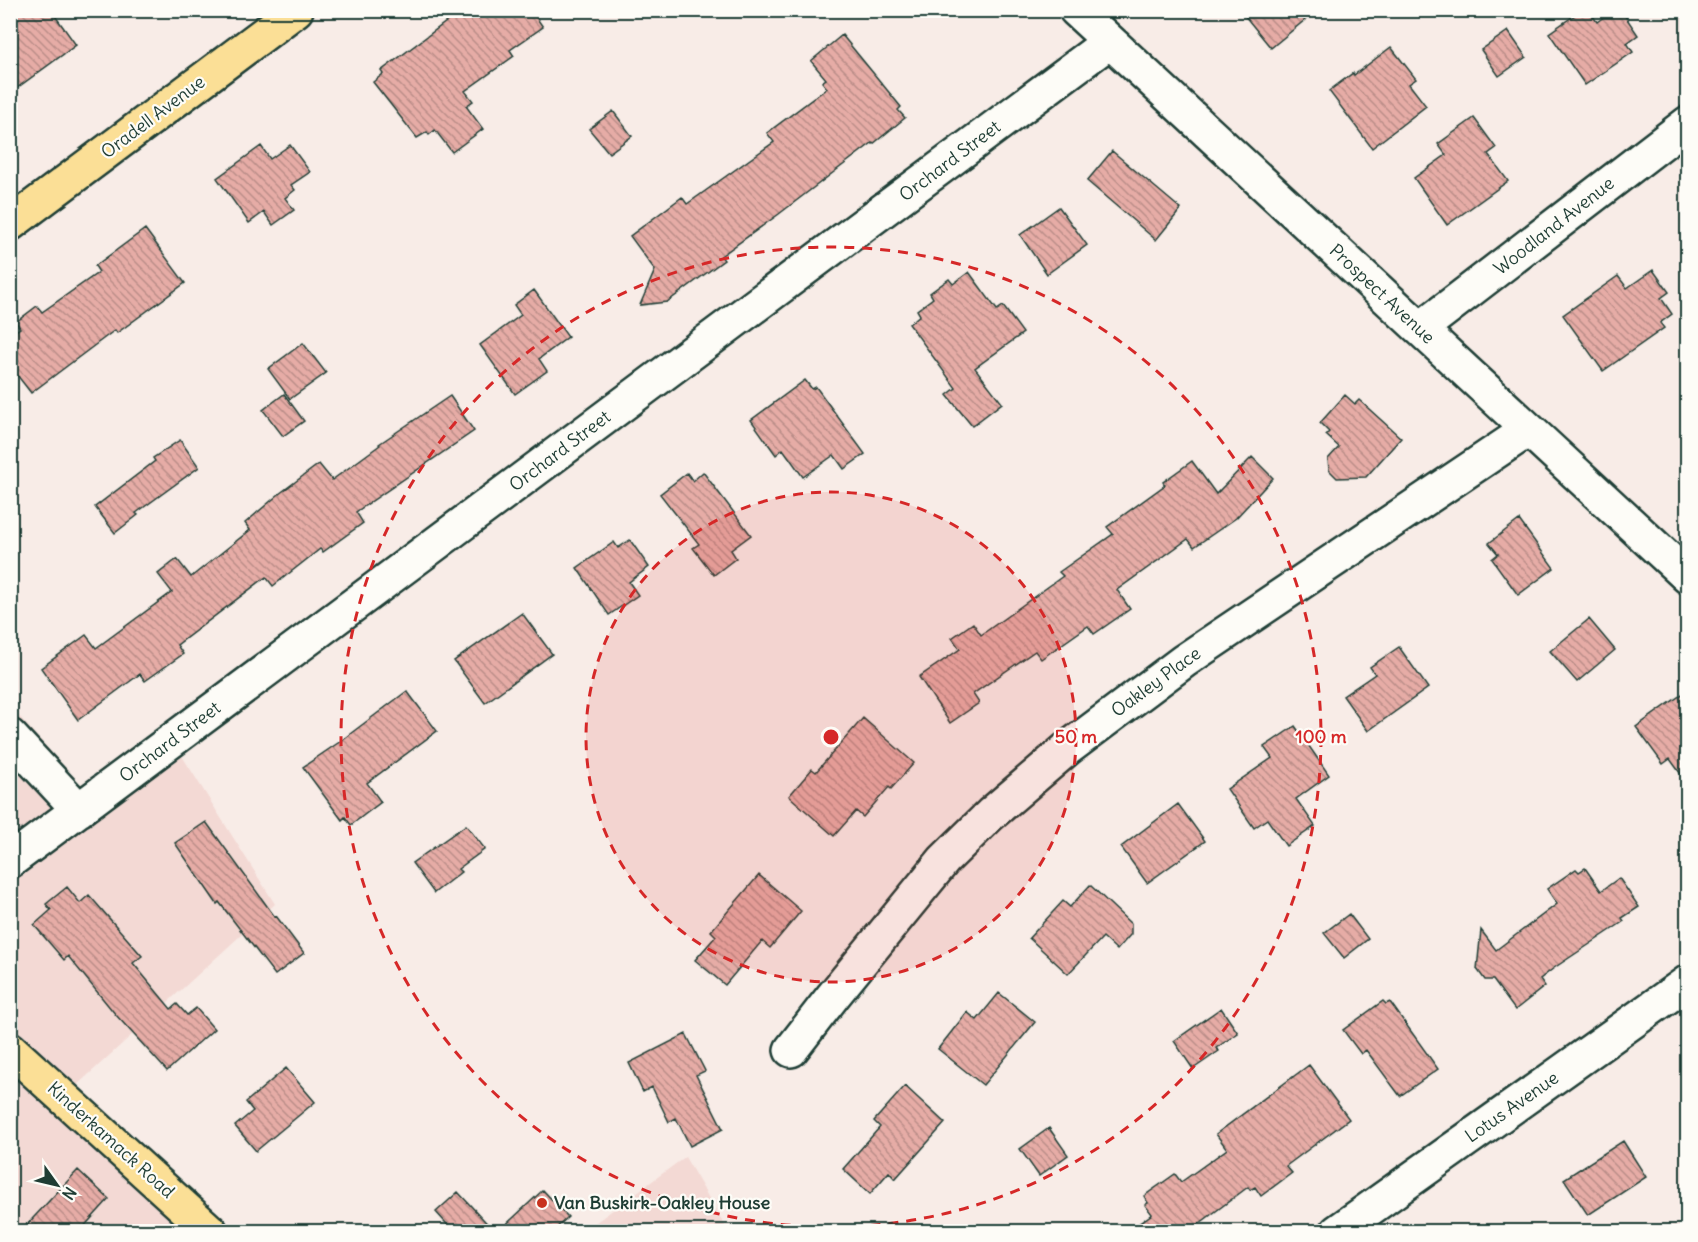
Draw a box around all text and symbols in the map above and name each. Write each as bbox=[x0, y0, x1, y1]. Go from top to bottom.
street label: Oradell Avenue bbox=[96, 70, 209, 163]
street label: Orchard Street bbox=[894, 115, 1005, 206]
street label: Woodland Avenue bbox=[1489, 171, 1618, 280]
street label: Prospect Avenue bbox=[1325, 239, 1440, 348]
street label: Orchard Street bbox=[504, 405, 615, 496]
street label: Oakley Place bbox=[1106, 641, 1205, 722]
street label: Orchard Street bbox=[114, 696, 225, 787]
text: 50 m bbox=[1055, 725, 1097, 748]
text: 100 m bbox=[1296, 725, 1347, 748]
centre of rings bbox=[821, 727, 841, 747]
street label: Lotus Avenue bbox=[1460, 1066, 1563, 1147]
street label: Kinderkamack Road bbox=[43, 1076, 180, 1203]
north arrow bbox=[27, 1155, 87, 1215]
text: N bbox=[58, 1183, 81, 1204]
place label: Van Buskirk-Oakley House bbox=[554, 1191, 771, 1214]
marker: Van Buskirk-Oakley House bbox=[535, 1196, 549, 1210]

